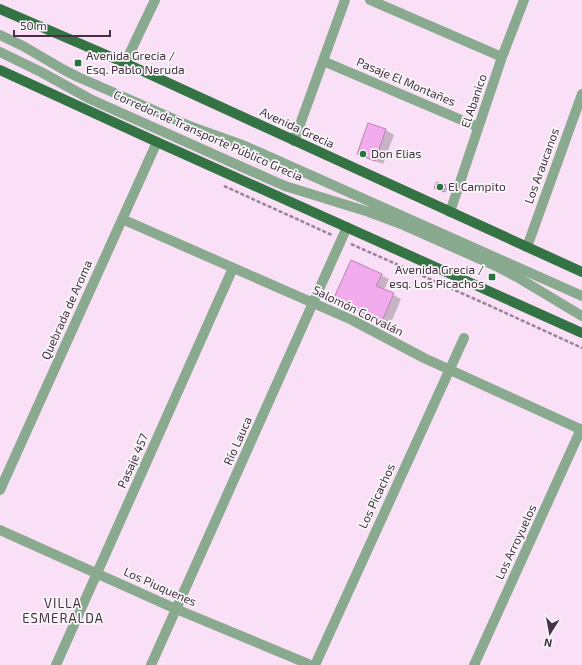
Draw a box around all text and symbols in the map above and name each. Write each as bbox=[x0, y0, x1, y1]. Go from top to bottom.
scale bar bbox=[14, 12, 110, 38]
text: 50 m bbox=[20, 18, 47, 32]
place label: Avenida Grecia / Esq. Pablo Neruda bbox=[86, 48, 185, 76]
street label: Pasaje El Montañes bbox=[354, 54, 458, 109]
marker: Avenida Grecia / Esq. Pablo Neruda bbox=[73, 58, 83, 68]
street label: El Abanico bbox=[457, 72, 489, 129]
street label: Corredor de Transporte Público Grecia bbox=[112, 87, 305, 183]
street label: Avenida Grecia bbox=[258, 104, 337, 150]
street label: Los Araucanos bbox=[521, 126, 561, 205]
place label: Don Elias bbox=[371, 146, 421, 160]
marker: Don Elias bbox=[358, 149, 368, 159]
place label: El Campito bbox=[448, 179, 506, 193]
marker: El Campito bbox=[435, 182, 445, 192]
street label: Quebrada de Aroma bbox=[38, 258, 95, 362]
place label: Avenida Grecia / esq. Los Picachos bbox=[389, 262, 484, 290]
marker: Avenida Grecia / esq. Los Picachos bbox=[487, 272, 497, 282]
street label: Salomón Corvalán bbox=[311, 282, 406, 338]
street label: Río Lauca bbox=[220, 414, 254, 467]
street label: Pasaje 457 bbox=[114, 431, 151, 491]
street label: Los Picachos bbox=[355, 461, 397, 530]
street label: Los Arroyuelos bbox=[492, 502, 539, 581]
street label: Los Piuquenes bbox=[122, 564, 199, 608]
district label: VILLA ESMERALDA bbox=[22, 595, 104, 626]
north arrow bbox=[530, 613, 570, 653]
text: N bbox=[543, 636, 553, 650]

